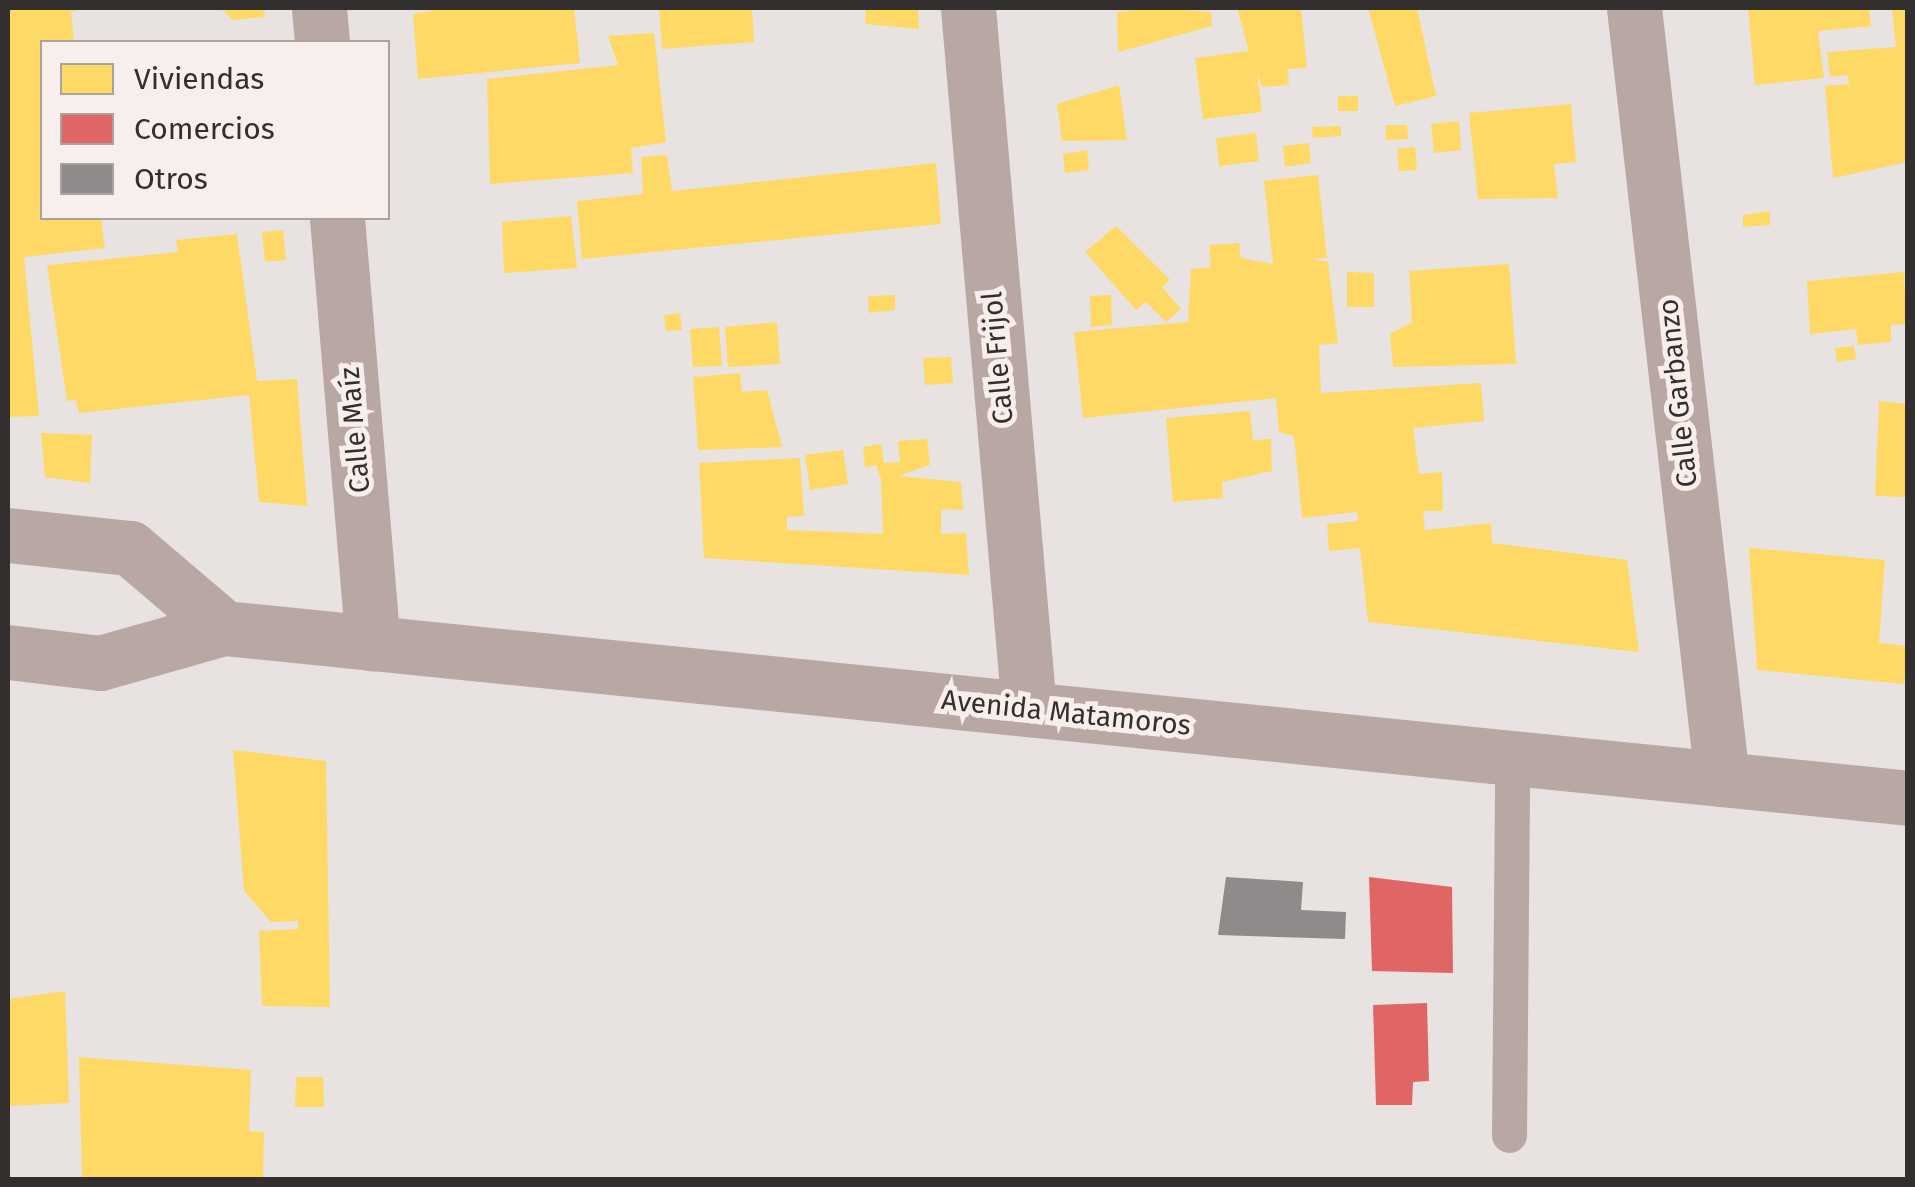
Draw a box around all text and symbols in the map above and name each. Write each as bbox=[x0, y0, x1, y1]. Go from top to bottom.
legend bbox=[40, 40, 390, 220]
text: Viviendas bbox=[134, 61, 264, 97]
text: Comercios bbox=[134, 111, 275, 147]
text: Otros bbox=[134, 161, 208, 197]
street label: Calle Frijol bbox=[975, 290, 1021, 426]
street label: Calle Garbanzo bbox=[1651, 297, 1705, 489]
street label: Calle Maíz bbox=[333, 366, 377, 494]
street label: Avenida Matamoros bbox=[940, 683, 1192, 743]

